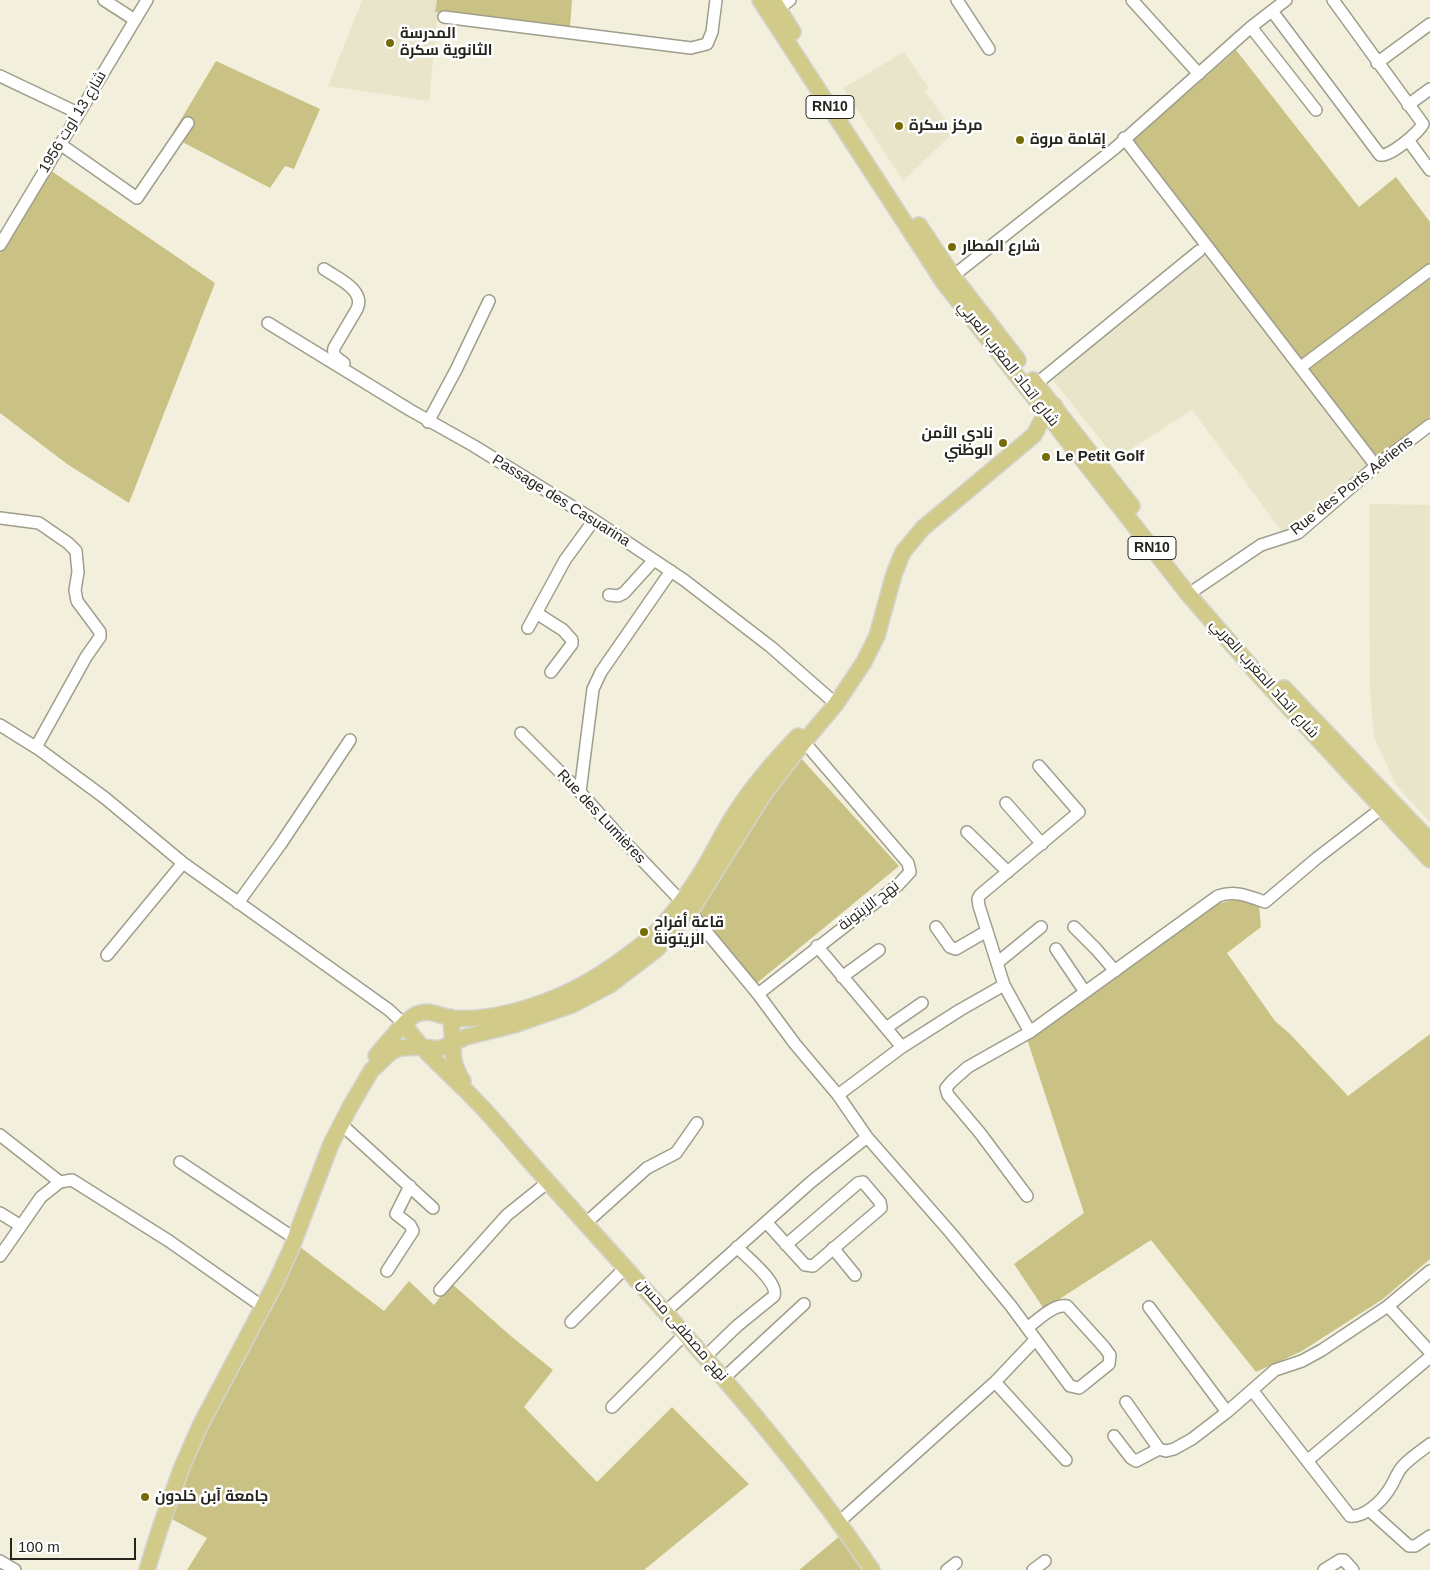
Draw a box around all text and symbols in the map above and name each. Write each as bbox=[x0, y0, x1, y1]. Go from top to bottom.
place label: المدرسة الثانوية سكرة bbox=[400, 25, 493, 60]
marker: المدرسة الثانوية سكرة bbox=[384, 37, 396, 49]
street label: شارع 13 اوت 1956 bbox=[35, 68, 111, 176]
road number: RN10 bbox=[806, 95, 854, 118]
place label: مركز سكرة bbox=[909, 117, 983, 135]
marker: مركز سكرة bbox=[893, 120, 905, 132]
place label: إقامة مروة bbox=[1030, 131, 1106, 149]
marker: إقامة مروة bbox=[1014, 134, 1026, 146]
place label: شارع المطار bbox=[962, 238, 1040, 256]
marker: شارع المطار bbox=[946, 241, 958, 253]
street label: شارع اتحاد المغرب العربي bbox=[954, 298, 1062, 430]
place label: نادي الأمن الوطني bbox=[921, 425, 993, 460]
street label: Rue des Ports Aériens bbox=[1287, 433, 1417, 539]
marker: نادي الأمن الوطني bbox=[997, 437, 1009, 449]
place label: Le Petit Golf bbox=[1056, 448, 1144, 466]
street label: Passage des Casuarina bbox=[489, 451, 633, 551]
marker: Le Petit Golf bbox=[1040, 451, 1052, 463]
road number: RN10 bbox=[1128, 536, 1176, 560]
street label: شارع اتحاد المغرب العربي bbox=[1206, 616, 1322, 742]
street label: Rue des Lumières bbox=[553, 766, 649, 868]
street label: نهج الزيتونة bbox=[835, 877, 903, 935]
place label: قاعة أفراح الزيتونة bbox=[654, 914, 724, 949]
marker: قاعة أفراح الزيتونة bbox=[638, 926, 650, 938]
street label: نهج مصطفى محسن bbox=[633, 1275, 731, 1385]
place label: جامعة آبن خلدون bbox=[155, 1488, 268, 1506]
marker: جامعة آبن خلدون bbox=[139, 1491, 151, 1503]
scale bar bbox=[12, 1528, 139, 1560]
text: 100 m bbox=[18, 1538, 60, 1555]

